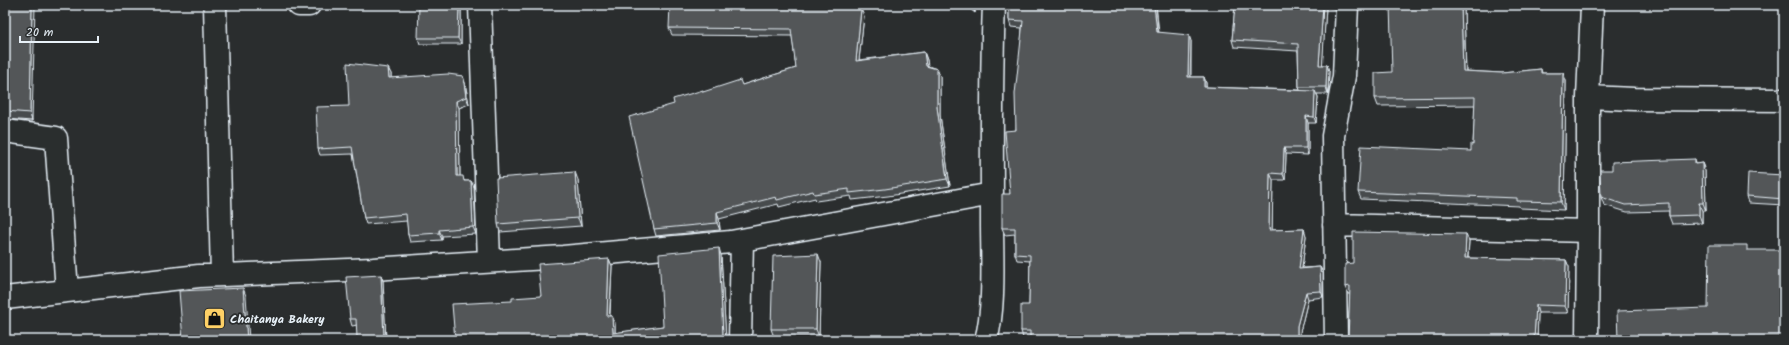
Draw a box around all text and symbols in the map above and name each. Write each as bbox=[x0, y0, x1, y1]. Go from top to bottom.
scale bar bbox=[20, 18, 98, 44]
text: 20 m bbox=[26, 23, 54, 42]
shop icon: Chaitanya Bakery bbox=[202, 306, 228, 332]
place label: Chaitanya Bakery bbox=[230, 310, 325, 329]

